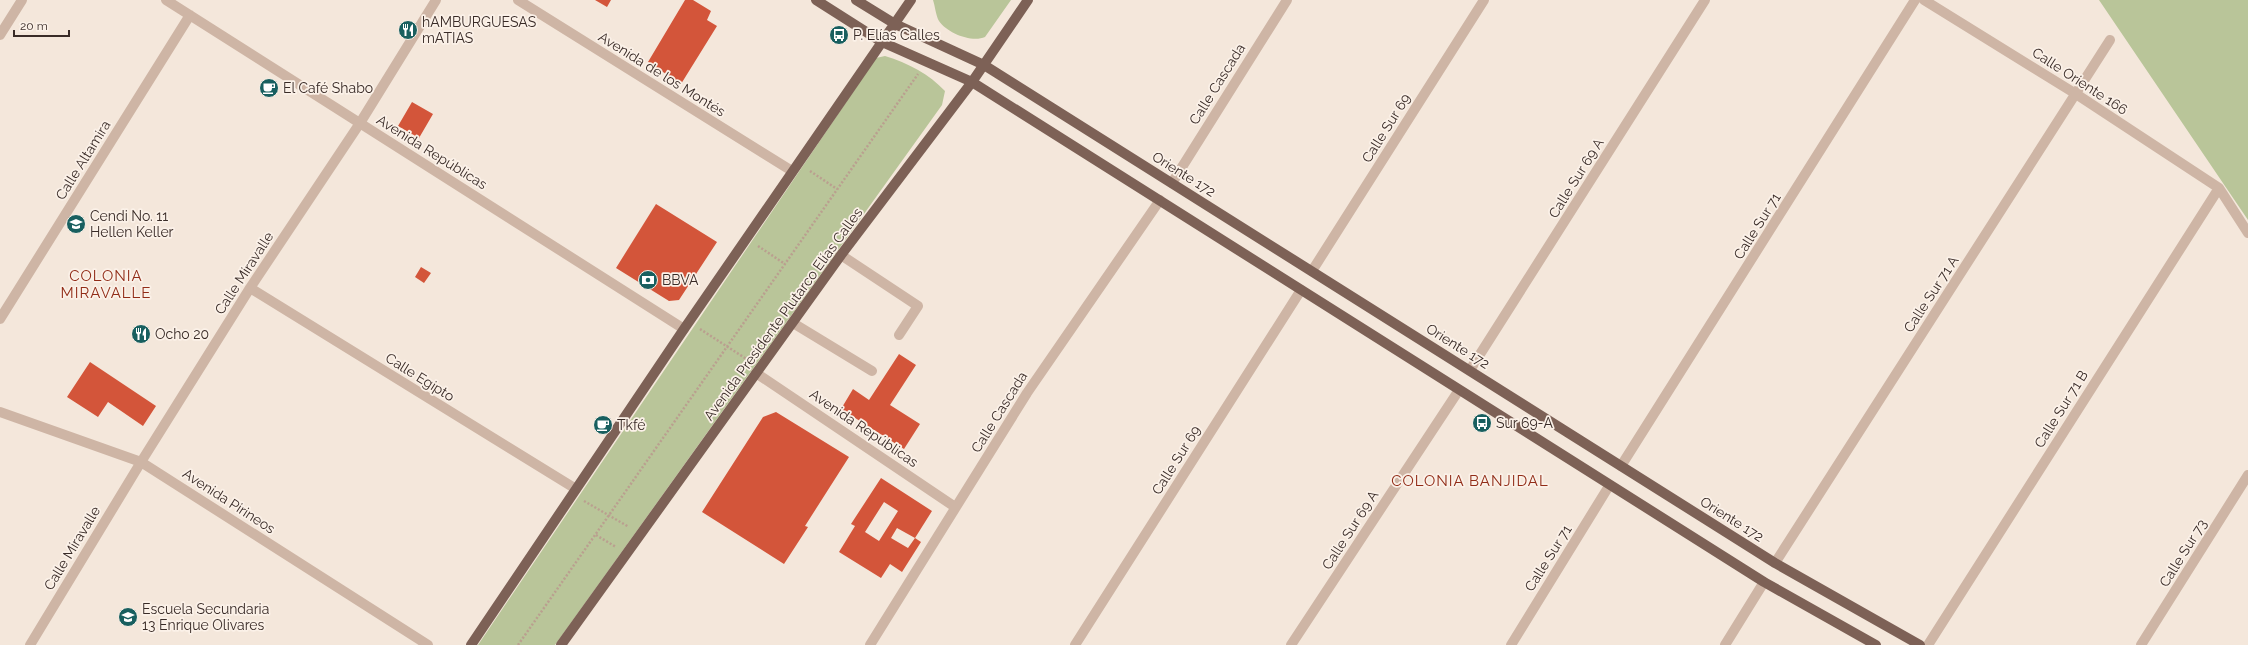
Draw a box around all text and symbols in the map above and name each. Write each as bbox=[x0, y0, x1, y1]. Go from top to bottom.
scale bar bbox=[14, 12, 69, 38]
place label: hAMBURGUESAS mATIAS bbox=[422, 14, 537, 46]
text: 20 m bbox=[20, 19, 48, 33]
restaurant icon: hAMBURGUESAS mATIAS bbox=[397, 19, 419, 41]
bus stop icon: P. Elías Calles bbox=[828, 24, 850, 46]
place label: P. Elías Calles bbox=[853, 27, 940, 43]
street label: Avenida de los Montés bbox=[596, 28, 729, 120]
street label: Calle Cascada bbox=[1186, 41, 1248, 127]
street label: Calle Oriente 166 bbox=[2029, 44, 2131, 118]
cafe icon: El Café Shabo bbox=[258, 77, 280, 99]
place label: El Café Shabo bbox=[283, 80, 373, 96]
street label: Calle Sur 69 bbox=[1358, 91, 1414, 165]
street label: Avenida Repúblicas bbox=[374, 112, 490, 193]
street label: Calle Altamira bbox=[52, 117, 114, 203]
street label: Calle Sur 69 A bbox=[1545, 135, 1607, 221]
street label: Oriente 172 bbox=[1149, 148, 1219, 200]
street label: Calle Sur 71 bbox=[1730, 190, 1784, 262]
street label: Avenida Presidente Plutarco Elías Calles bbox=[700, 204, 866, 423]
place label: Cendi No. 11 Hellen Keller bbox=[90, 208, 174, 240]
school or university icon: Cendi No. 11 Hellen Keller bbox=[65, 213, 87, 235]
street label: Calle Miravalle bbox=[211, 229, 277, 317]
street label: Calle Sur 71 A bbox=[1900, 252, 1962, 335]
district label: COLONIA MIRAVALLE bbox=[61, 267, 151, 302]
bank icon: BBVA bbox=[637, 269, 659, 291]
place label: BBVA bbox=[662, 272, 699, 288]
street label: Oriente 172 bbox=[1423, 320, 1493, 372]
restaurant icon: Ocho 20 bbox=[130, 323, 152, 345]
place label: Ocho 20 bbox=[155, 326, 209, 342]
street label: Calle Egipto bbox=[383, 350, 457, 404]
street label: Calle Sur 71 B bbox=[2031, 367, 2091, 451]
street label: Calle Cascada bbox=[968, 369, 1030, 455]
street label: Avenida Repúblicas bbox=[807, 386, 921, 470]
bus stop icon: Sur 69-A bbox=[1471, 412, 1493, 434]
cafe icon: Tkfé bbox=[592, 414, 614, 436]
place label: Sur 69-A bbox=[1496, 415, 1553, 431]
place label: Tkfé bbox=[617, 417, 646, 433]
street label: Calle Sur 69 bbox=[1148, 423, 1204, 497]
street label: Avenida Pirineos bbox=[180, 465, 278, 537]
district label: COLONIA BANJIDAL bbox=[1391, 472, 1549, 490]
street label: Calle Sur 69 A bbox=[1319, 487, 1382, 572]
street label: Oriente 172 bbox=[1697, 493, 1767, 545]
street label: Calle Miravalle bbox=[41, 503, 103, 593]
street label: Calle Sur 73 bbox=[2156, 516, 2210, 590]
street label: Calle Sur 71 bbox=[1521, 522, 1575, 594]
place label: Escuela Secundaria 13 Enrique Olivares bbox=[142, 601, 269, 633]
school or university icon: Escuela Secundaria 13 Enrique Olivares bbox=[117, 606, 139, 628]

